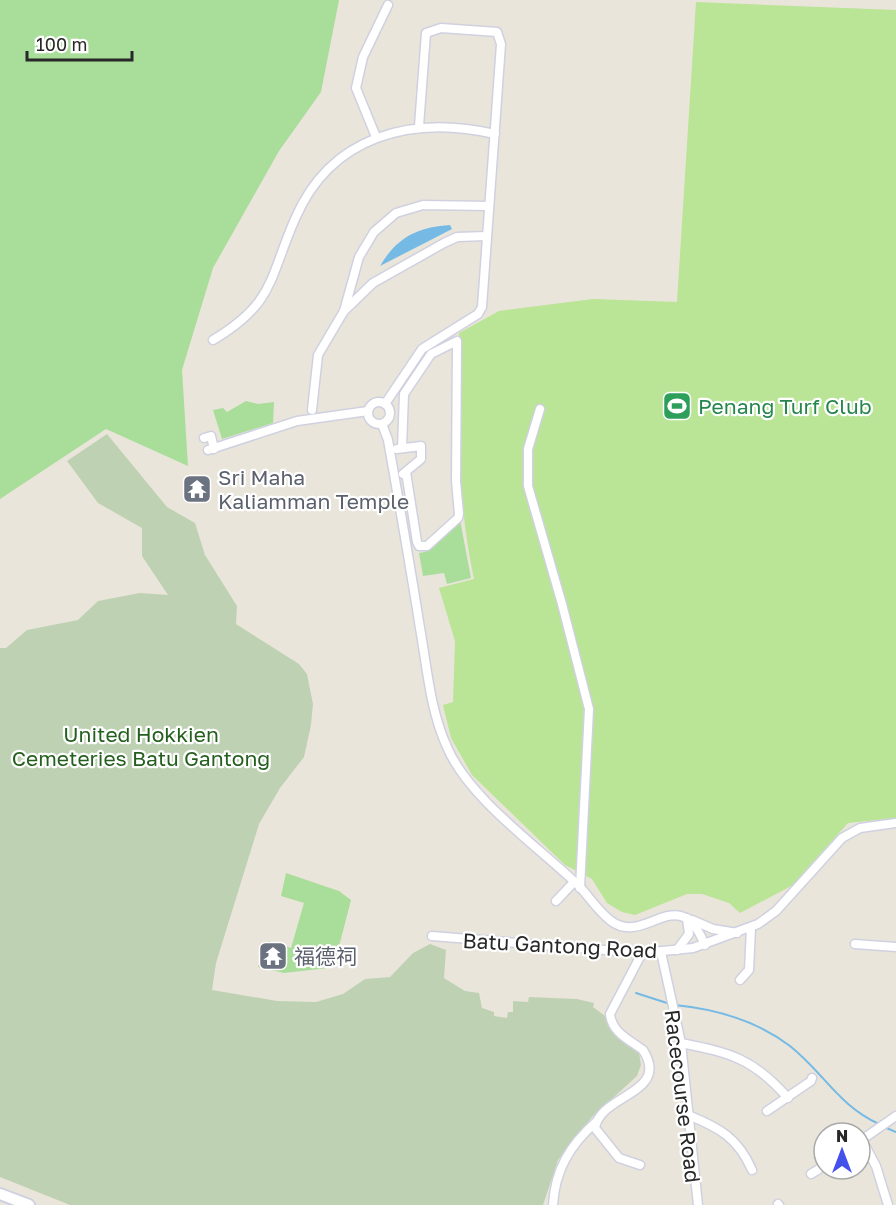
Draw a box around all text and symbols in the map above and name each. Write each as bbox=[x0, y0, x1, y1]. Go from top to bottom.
scale bar bbox=[27, 24, 132, 62]
text: 100 m bbox=[36, 33, 87, 55]
sports icon: Penang Turf Club bbox=[661, 390, 693, 422]
place label: Penang Turf Club bbox=[698, 393, 872, 419]
place label: Sri Maha Kaliamman Temple bbox=[218, 464, 409, 514]
temple icon: Sri Maha Kaliamman Temple bbox=[181, 473, 213, 505]
park label: United Hokkien Cemeteries Batu Gantong bbox=[12, 721, 270, 771]
street label: Batu Gantong Road bbox=[462, 927, 658, 963]
temple icon: 福德祠 bbox=[257, 940, 289, 972]
place label: 福德祠 bbox=[294, 943, 357, 969]
street label: Racecourse Road bbox=[659, 1008, 707, 1184]
north arrow bbox=[812, 1121, 872, 1181]
text: N bbox=[836, 1126, 848, 1146]

